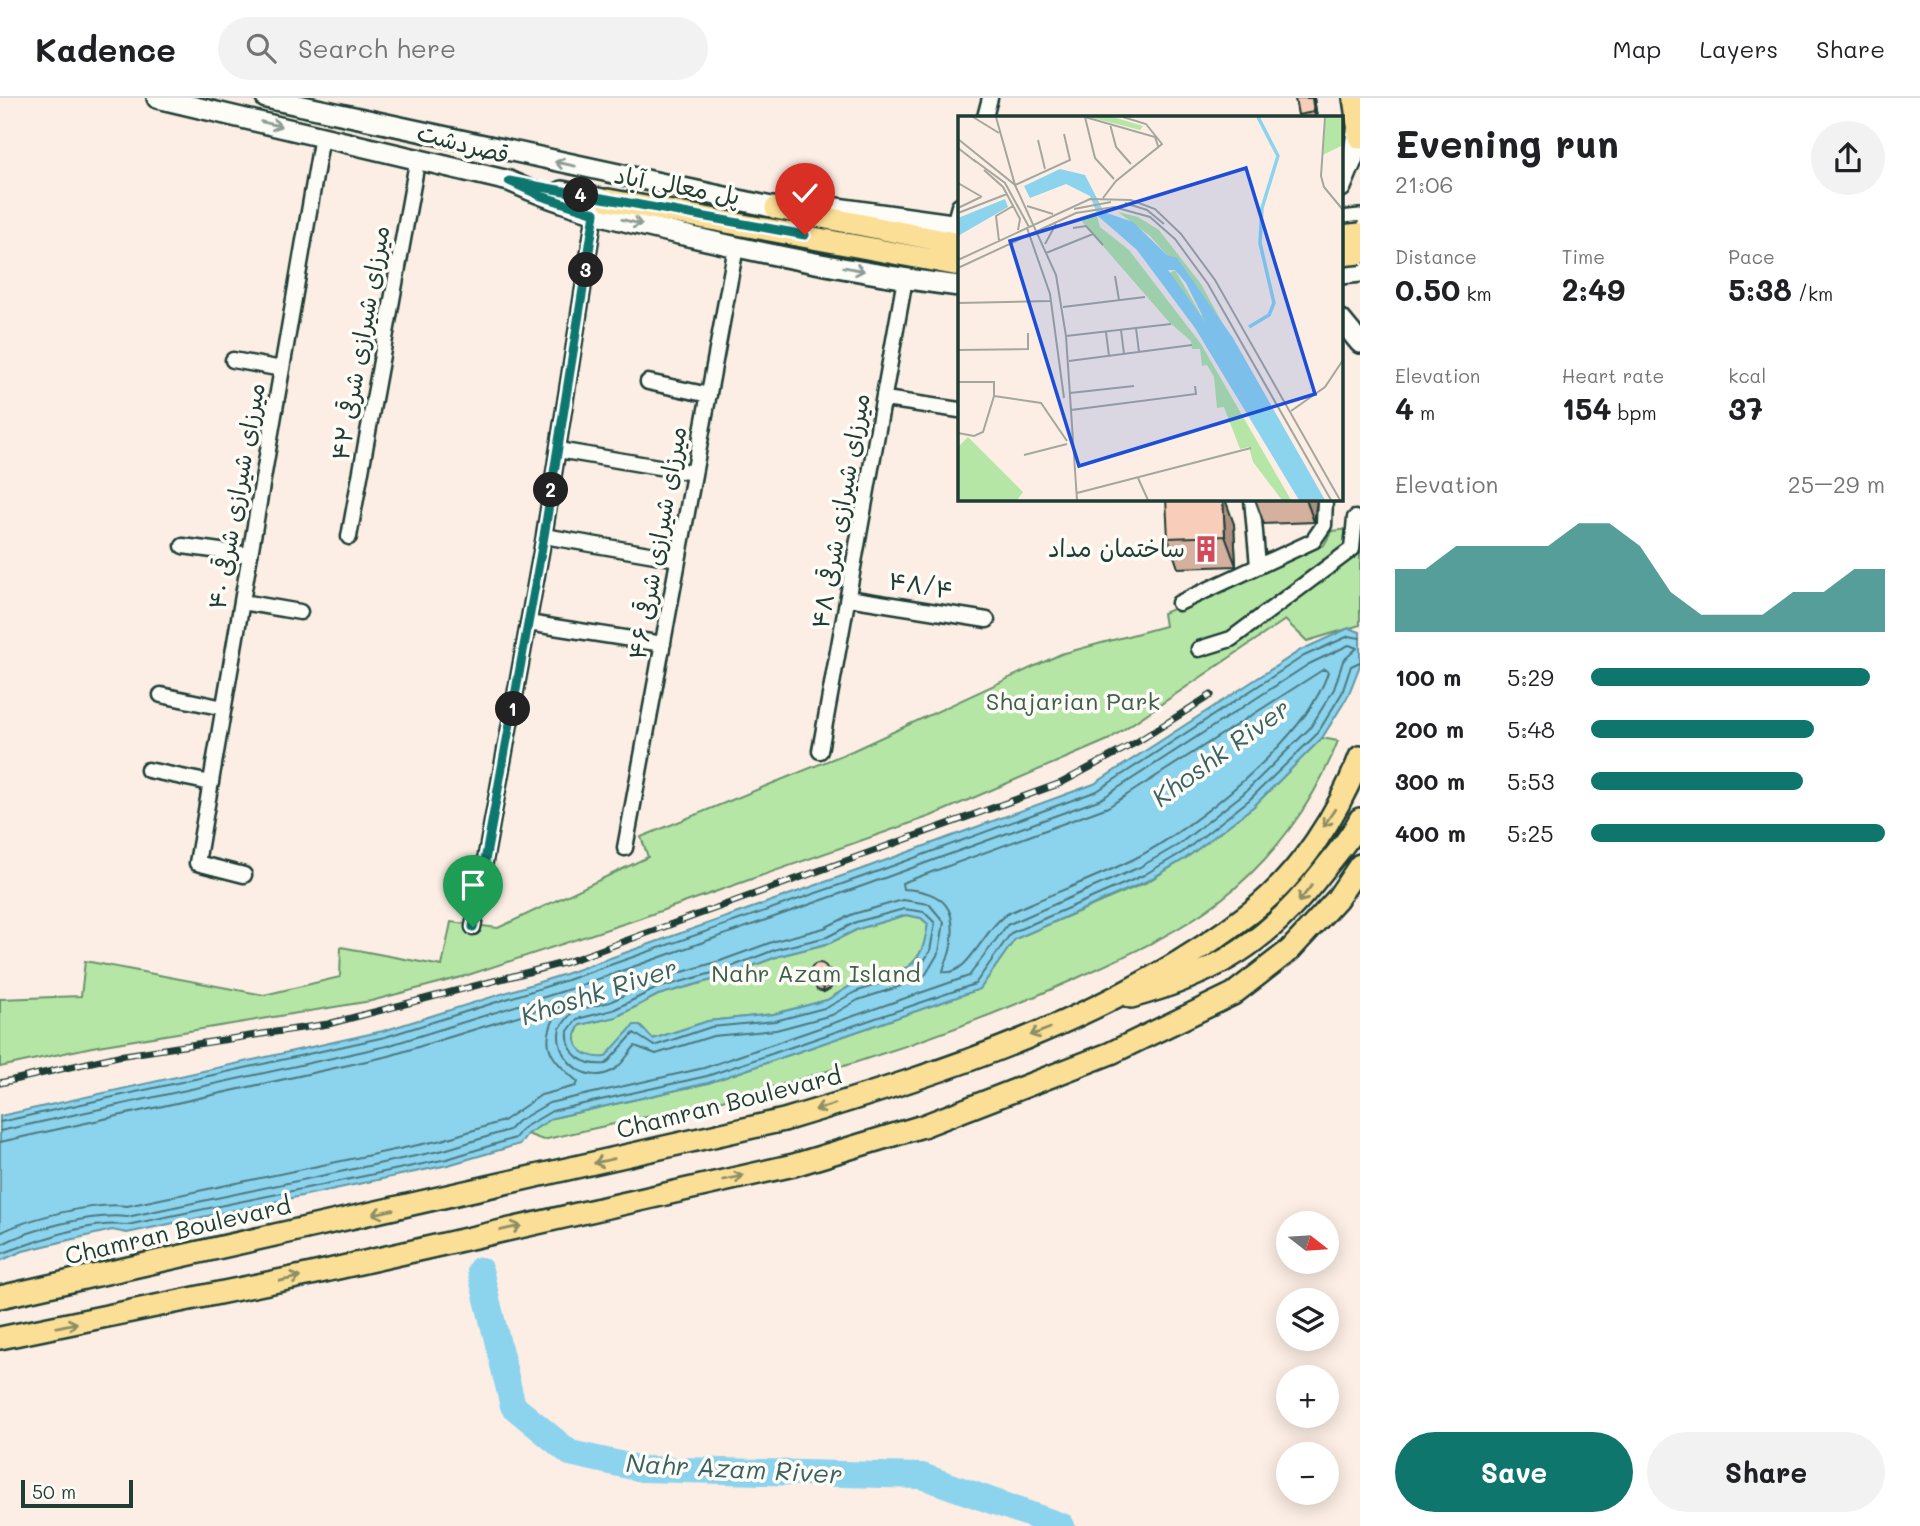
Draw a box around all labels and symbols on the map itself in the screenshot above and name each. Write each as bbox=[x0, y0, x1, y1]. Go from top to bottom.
street label: قصردشت bbox=[414, 115, 513, 170]
inset map bbox=[958, 116, 1342, 500]
one-way arrow bbox=[259, 117, 282, 131]
one-way arrow bbox=[554, 157, 577, 171]
street label: پل معالی آباد bbox=[612, 158, 743, 212]
pin bbox=[775, 163, 835, 235]
pin: 4 bbox=[564, 178, 598, 212]
one-way arrow bbox=[620, 216, 642, 229]
street label: ۴۲ میرزای شیرازی شرقی bbox=[324, 223, 395, 463]
pin: 3 bbox=[568, 252, 604, 288]
one-way arrow bbox=[842, 263, 865, 277]
street label: ۴۰ میرزای شیرازی شرقی bbox=[200, 380, 271, 611]
street label: ۴۸ میرزای شیرازی شرقی bbox=[804, 391, 875, 631]
street label: ۴۶ میرزای شیرازی شرقی bbox=[621, 424, 692, 662]
pin: 2 bbox=[534, 472, 568, 508]
place label: ساختمان مداد bbox=[1048, 532, 1185, 563]
building icon: ساختمان مداد bbox=[1191, 534, 1221, 564]
street label: ۴۸/۴ bbox=[887, 564, 956, 605]
park label: Shajarian Park bbox=[986, 685, 1160, 716]
water label: Khoshk River bbox=[1145, 691, 1296, 814]
pin: 1 bbox=[496, 692, 530, 726]
one-way arrow bbox=[1322, 808, 1337, 827]
pin bbox=[443, 855, 503, 927]
one-way arrow bbox=[1298, 884, 1313, 902]
water label: Khoshk River bbox=[516, 950, 681, 1032]
park label: Nahr Azam Island bbox=[711, 957, 921, 988]
one-way arrow bbox=[1029, 1026, 1051, 1039]
street label: Chamran Boulevard bbox=[613, 1059, 844, 1145]
one-way arrow bbox=[815, 1102, 837, 1115]
one-way arrow bbox=[593, 1155, 616, 1168]
one-way arrow bbox=[722, 1171, 744, 1184]
street label: Chamran Boulevard bbox=[62, 1188, 294, 1271]
one-way arrow bbox=[372, 1206, 394, 1219]
north arrow bbox=[1276, 1211, 1339, 1274]
one-way arrow bbox=[499, 1220, 522, 1234]
one-way arrow bbox=[278, 1271, 301, 1285]
one-way arrow bbox=[55, 1317, 78, 1331]
water label: Nahr Azam River bbox=[625, 1445, 843, 1491]
scale bar bbox=[21, 1477, 133, 1509]

